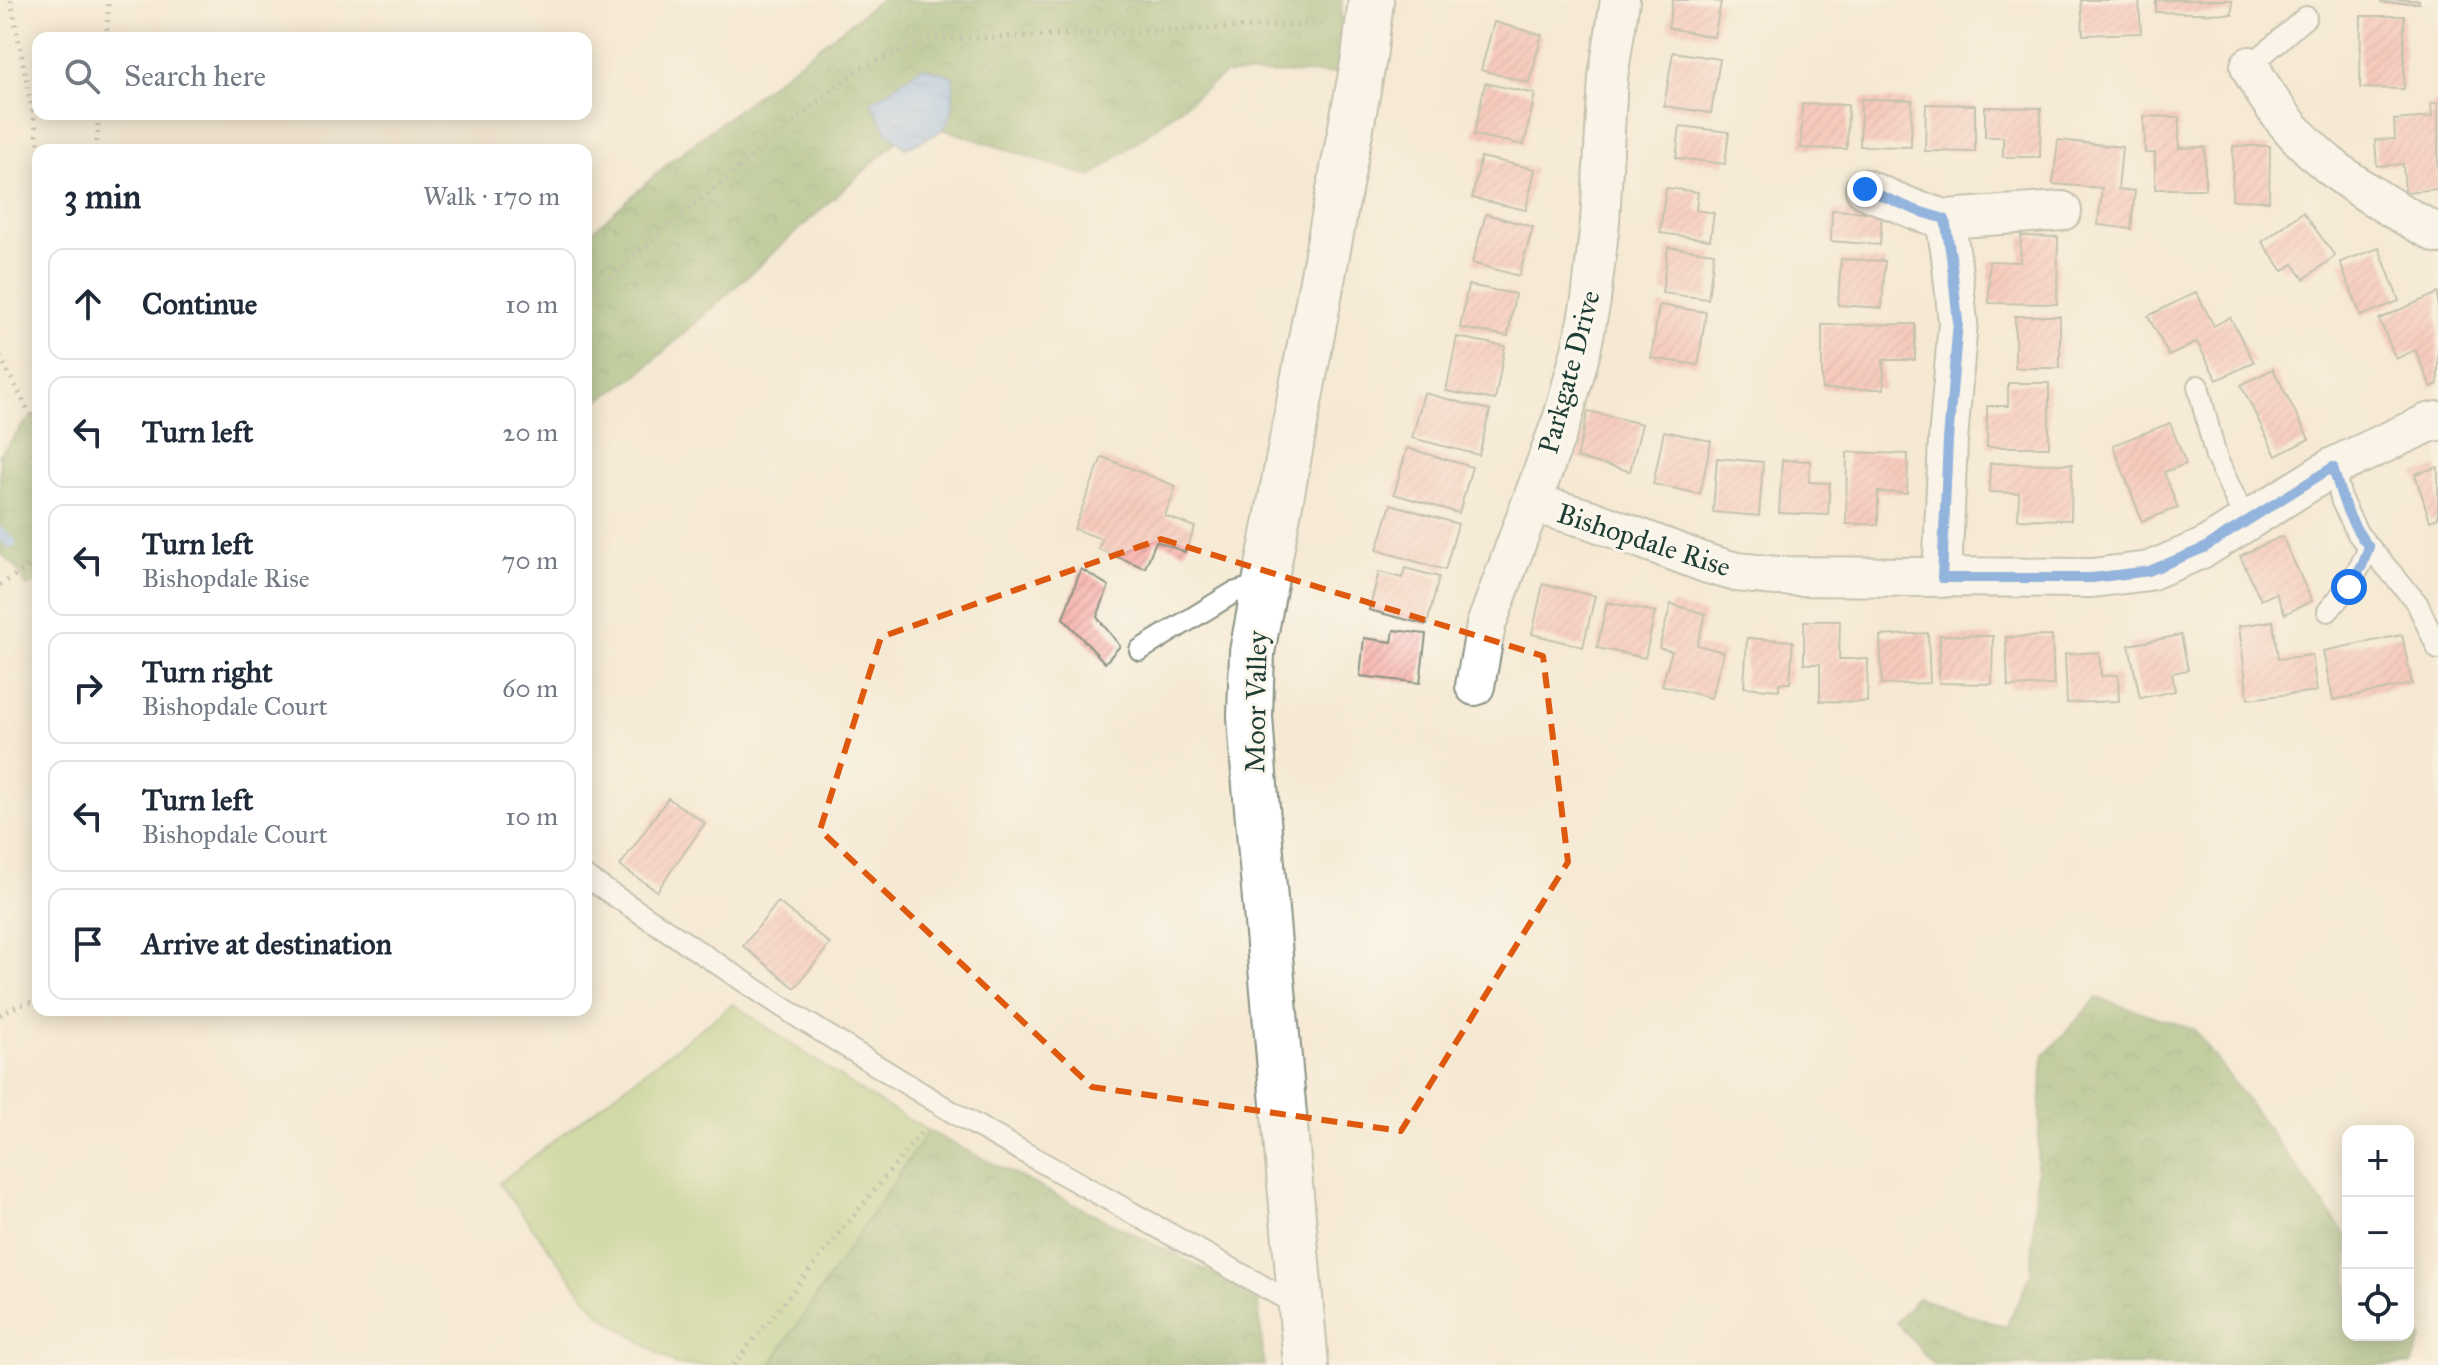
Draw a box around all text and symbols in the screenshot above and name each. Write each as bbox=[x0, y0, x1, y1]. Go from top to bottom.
search box bbox=[32, 32, 592, 120]
icon: search bbox=[60, 54, 104, 98]
text: Search here bbox=[124, 58, 266, 94]
route end bbox=[1847, 171, 1883, 207]
text: 3 min bbox=[64, 176, 141, 217]
text: Walk · 170 m bbox=[423, 180, 560, 212]
icon: ahead bbox=[66, 282, 110, 326]
text: Continue bbox=[142, 286, 257, 322]
street label: Parkgate Drive bbox=[1530, 286, 1608, 458]
text: 10 m bbox=[505, 288, 558, 320]
icon: left bbox=[66, 410, 110, 454]
text: Turn left bbox=[142, 414, 253, 450]
text: 20 m bbox=[503, 416, 558, 448]
street label: Bishopdale Rise bbox=[1553, 495, 1735, 585]
text: Turn left bbox=[142, 526, 253, 562]
icon: left bbox=[66, 538, 110, 582]
text: 70 m bbox=[502, 544, 558, 576]
text: Bishopdale Rise bbox=[142, 562, 310, 594]
route start bbox=[2331, 569, 2367, 605]
street label: Moor Valley bbox=[1237, 630, 1275, 774]
text: Turn right bbox=[142, 654, 273, 690]
icon: right bbox=[66, 666, 110, 710]
text: 60 m bbox=[502, 672, 558, 704]
text: Bishopdale Court bbox=[142, 690, 328, 722]
text: Turn left bbox=[142, 782, 253, 818]
icon: left bbox=[66, 794, 110, 838]
text: 10 m bbox=[505, 800, 558, 832]
text: Bishopdale Court bbox=[142, 818, 328, 850]
icon: arrive bbox=[66, 922, 110, 966]
text: Arrive at destination bbox=[142, 926, 392, 962]
map controls bbox=[2342, 1125, 2414, 1341]
button: + bbox=[2342, 1125, 2414, 1197]
button: − bbox=[2342, 1197, 2414, 1269]
button: locate bbox=[2342, 1269, 2414, 1341]

